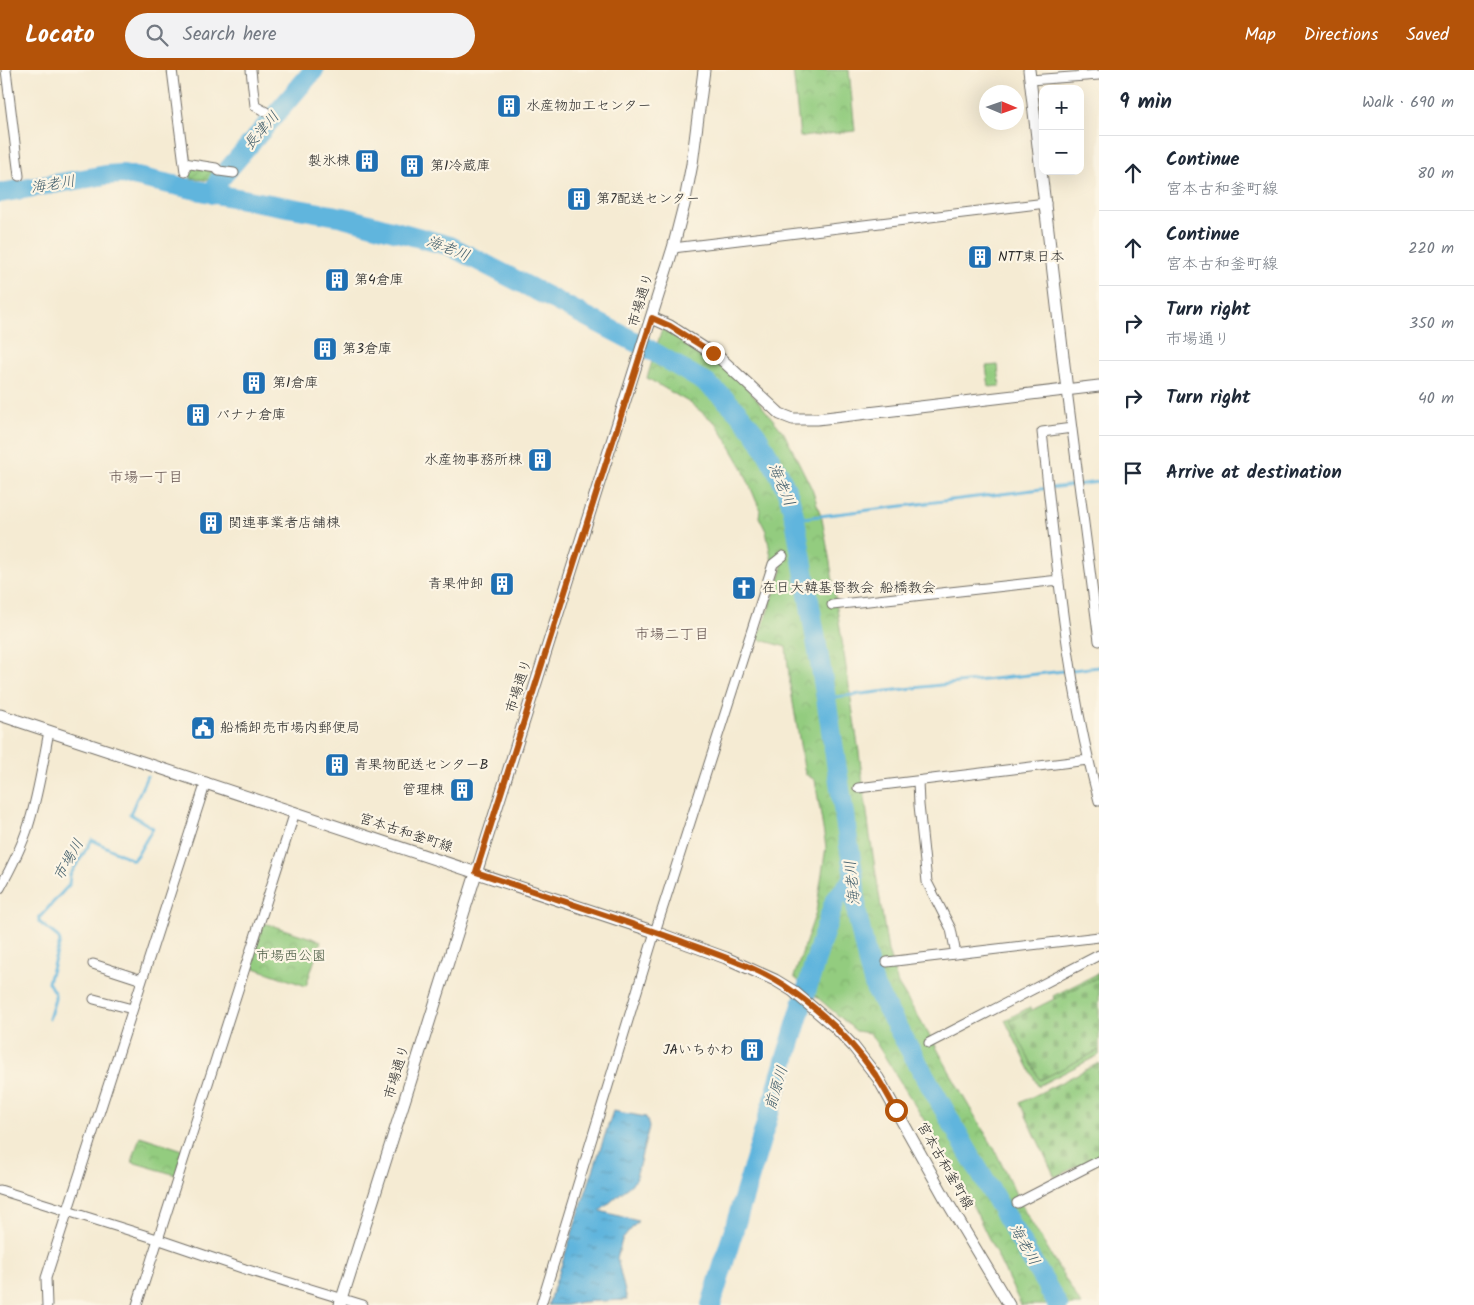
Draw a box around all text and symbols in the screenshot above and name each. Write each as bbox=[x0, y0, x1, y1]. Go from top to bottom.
search box bbox=[125, 13, 475, 58]
text: Locato bbox=[25, 16, 95, 55]
text: Search here bbox=[183, 20, 276, 50]
icon: search bbox=[143, 21, 171, 49]
text: Map bbox=[1244, 21, 1276, 50]
text: Directions bbox=[1304, 21, 1378, 50]
text: Saved bbox=[1406, 21, 1449, 50]
north arrow bbox=[979, 85, 1024, 130]
map controls bbox=[1039, 85, 1084, 175]
button: + bbox=[1039, 85, 1084, 130]
text: 9 min bbox=[1119, 86, 1172, 119]
text: Walk · 690 m bbox=[1362, 90, 1454, 115]
building icon: 水産物加工センター bbox=[496, 93, 522, 119]
place label: 水産物加工センター bbox=[526, 95, 651, 117]
water label: 長津川 bbox=[238, 106, 286, 156]
button: − bbox=[1039, 130, 1084, 175]
text: Continue bbox=[1166, 145, 1239, 175]
building icon: 製氷棟 bbox=[354, 148, 380, 174]
place label: 製氷棟 bbox=[308, 150, 351, 172]
building icon: 第1冷蔵庫 bbox=[399, 153, 425, 179]
place label: 第1冷蔵庫 bbox=[430, 155, 490, 177]
icon: ahead bbox=[1119, 159, 1147, 187]
text: 80 m bbox=[1417, 161, 1454, 186]
water label: 海老川 bbox=[29, 170, 77, 200]
text: 宮本古和釜町線 bbox=[1166, 177, 1278, 202]
building icon: 第7配送センター bbox=[566, 186, 592, 212]
place label: 第7配送センター bbox=[596, 188, 700, 210]
text: Continue bbox=[1166, 220, 1239, 250]
water label: 海老川 bbox=[423, 230, 473, 268]
icon: ahead bbox=[1119, 234, 1147, 262]
text: 220 m bbox=[1408, 236, 1454, 261]
building icon: NTT東日本 bbox=[967, 244, 993, 270]
place label: NTT東日本 bbox=[998, 246, 1064, 268]
text: 宮本古和釜町線 bbox=[1166, 252, 1278, 277]
building icon: 第4倉庫 bbox=[324, 267, 350, 293]
place label: 第4倉庫 bbox=[354, 269, 404, 291]
street label: 市場通り bbox=[622, 270, 660, 330]
text: Turn right bbox=[1166, 295, 1251, 325]
icon: right bbox=[1119, 309, 1147, 337]
text: 350 m bbox=[1409, 311, 1454, 336]
text: 市場通り bbox=[1166, 327, 1230, 352]
building icon: 第3倉庫 bbox=[312, 336, 338, 362]
place label: 第3倉庫 bbox=[342, 338, 392, 360]
route end bbox=[702, 342, 725, 365]
building icon: 第1倉庫 bbox=[241, 370, 267, 396]
place label: 第1倉庫 bbox=[272, 372, 318, 394]
text: Turn right bbox=[1166, 383, 1251, 413]
icon: right bbox=[1119, 384, 1147, 412]
text: 40 m bbox=[1418, 386, 1454, 411]
building icon: バナナ倉庫 bbox=[185, 402, 211, 428]
place label: バナナ倉庫 bbox=[216, 404, 286, 426]
building icon: 水産物事務所棟 bbox=[527, 447, 553, 473]
place label: 水産物事務所棟 bbox=[424, 449, 523, 471]
text: Arrive at destination bbox=[1166, 458, 1342, 488]
icon: arrive bbox=[1119, 459, 1147, 487]
water label: 海老川 bbox=[761, 460, 801, 510]
district label: 市場一丁目 bbox=[108, 466, 184, 490]
building icon: 関連事業者店舗棟 bbox=[198, 510, 224, 536]
place label: 関連事業者店舗棟 bbox=[228, 512, 341, 534]
building icon: 青果仲卸 bbox=[489, 571, 515, 597]
place label: 青果仲卸 bbox=[428, 573, 484, 595]
church icon: 在日大韓基督教会 船橋教会 bbox=[731, 575, 757, 601]
place label: 在日大韓基督教会 船橋教会 bbox=[762, 577, 936, 599]
district label: 市場二丁目 bbox=[634, 623, 710, 647]
street label: 市場通り bbox=[500, 656, 538, 716]
public building icon: 船橋卸売市場内郵便局 bbox=[190, 715, 216, 741]
place label: 船橋卸売市場内郵便局 bbox=[220, 717, 360, 739]
building icon: 青果物配送センターB bbox=[324, 752, 350, 778]
place label: 青果物配送センターB bbox=[354, 754, 488, 776]
building icon: 管理棟 bbox=[449, 777, 475, 803]
place label: 管理棟 bbox=[402, 779, 445, 801]
street label: 宮本古和釜町線 bbox=[356, 807, 456, 859]
water label: 市場川 bbox=[47, 835, 91, 885]
water label: 海老川 bbox=[839, 859, 867, 907]
park label: 市場西公園 bbox=[256, 945, 326, 967]
building icon: JAいちかわ bbox=[739, 1037, 765, 1063]
place label: JAいちかわ bbox=[663, 1039, 734, 1061]
street label: 市場通り bbox=[378, 1042, 416, 1102]
water label: 前原川 bbox=[759, 1063, 795, 1113]
route start bbox=[885, 1099, 908, 1122]
street label: 宮本古和釜町線 bbox=[911, 1118, 979, 1214]
water label: 海老川 bbox=[1002, 1220, 1046, 1270]

